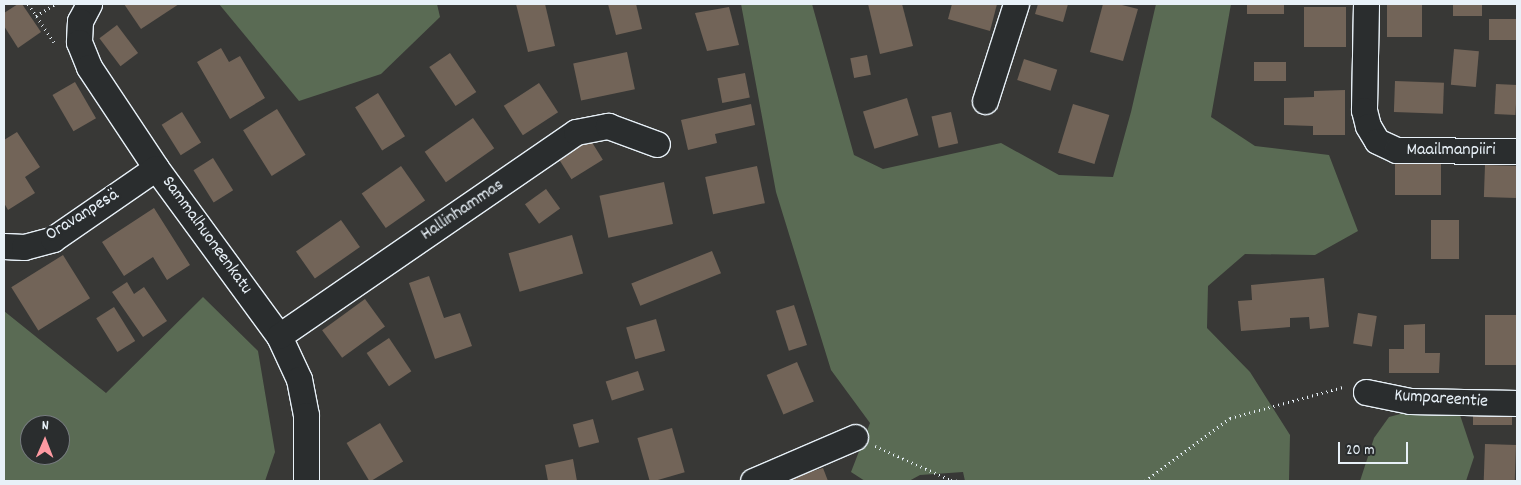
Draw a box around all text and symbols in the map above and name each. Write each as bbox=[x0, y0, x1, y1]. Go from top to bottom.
street label: Maailmanpiiri bbox=[1407, 140, 1495, 162]
street label: Sammalhuoneenkatu bbox=[156, 173, 256, 299]
street label: Hallinhammas bbox=[417, 175, 509, 247]
street label: Oravanpesä bbox=[42, 185, 124, 247]
street label: Kumpareentie bbox=[1393, 386, 1489, 414]
north arrow bbox=[20, 415, 70, 465]
text: N bbox=[42, 416, 49, 436]
scale bar bbox=[1341, 432, 1411, 464]
text: 20 m bbox=[1346, 440, 1374, 462]

